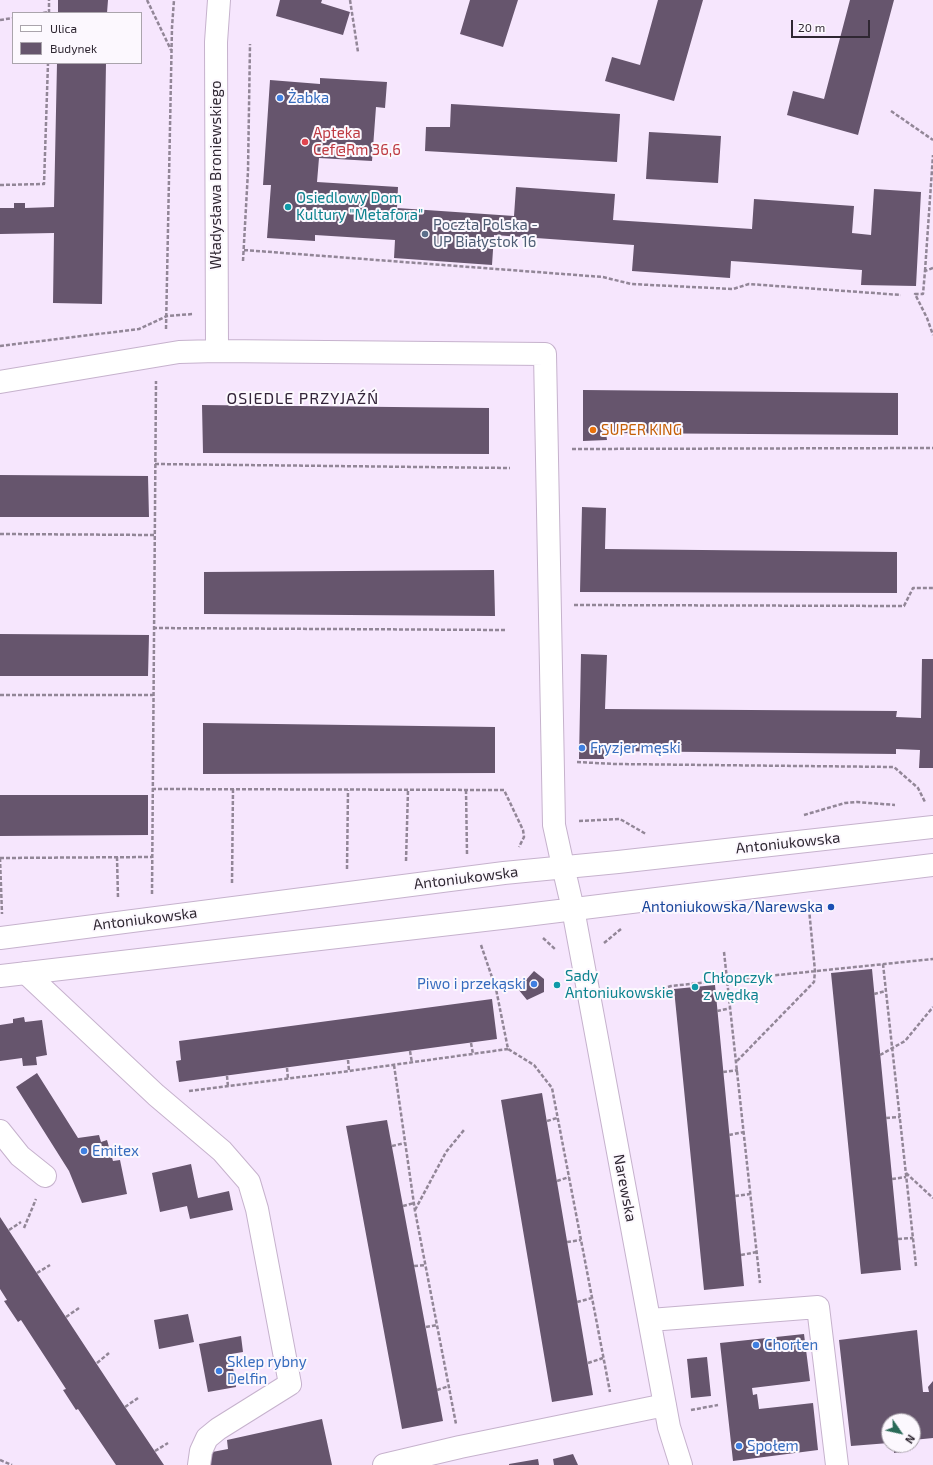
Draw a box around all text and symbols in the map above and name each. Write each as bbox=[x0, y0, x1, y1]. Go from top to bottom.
legend bbox=[12, 12, 142, 64]
scale bar bbox=[793, 12, 872, 38]
text: 20 m bbox=[798, 20, 825, 34]
text: Ulica bbox=[50, 21, 77, 35]
text: Budynek bbox=[50, 41, 97, 55]
street label: Władysława Broniewskiego bbox=[207, 81, 225, 269]
place label: Żabka bbox=[288, 89, 329, 107]
marker: Żabka bbox=[275, 93, 285, 103]
place label: Apteka Cef@Rm 36,6 bbox=[313, 124, 401, 159]
marker: Apteka Cef@Rm 36,6 bbox=[300, 137, 310, 147]
place label: Osiedlowy Dom Kultury "Metafora" bbox=[296, 189, 423, 224]
marker: Osiedlowy Dom Kultury "Metafora" bbox=[283, 202, 293, 212]
place label: Poczta Polska - UP Białystok 16 bbox=[433, 216, 538, 251]
marker: Poczta Polska - UP Białystok 16 bbox=[420, 229, 430, 239]
district label: OSIEDLE PRZYJAŹŃ bbox=[227, 389, 379, 409]
place label: SUPER KING bbox=[601, 421, 682, 439]
marker: SUPER KING bbox=[588, 425, 598, 435]
place label: Fryzjer męski bbox=[590, 739, 681, 757]
marker: Fryzjer męski bbox=[577, 743, 587, 753]
street label: Antoniukowska bbox=[735, 829, 841, 857]
street label: Antoniukowska bbox=[413, 863, 519, 893]
place label: Antoniukowska/Narewska bbox=[642, 898, 823, 916]
marker: Antoniukowska/Narewska bbox=[826, 902, 836, 912]
street label: Antoniukowska bbox=[92, 904, 198, 934]
place label: Sady Antoniukowskie bbox=[565, 967, 674, 1002]
place label: Chłopczyk z wędką bbox=[703, 969, 773, 1004]
place label: Piwo i przekąski bbox=[417, 975, 526, 993]
marker: Piwo i przekąski bbox=[529, 979, 539, 989]
marker: Sady Antoniukowskie bbox=[552, 980, 562, 990]
marker: Chłopczyk z wędką bbox=[690, 982, 700, 992]
place label: Emitex bbox=[92, 1142, 139, 1160]
marker: Emitex bbox=[79, 1146, 89, 1156]
street label: Narewska bbox=[610, 1153, 640, 1223]
place label: Chorten bbox=[764, 1336, 818, 1354]
marker: Chorten bbox=[751, 1340, 761, 1350]
place label: Sklep rybny Delfin bbox=[227, 1353, 307, 1388]
marker: Sklep rybny Delfin bbox=[214, 1366, 224, 1376]
north arrow bbox=[881, 1413, 921, 1453]
text: N bbox=[903, 1432, 918, 1446]
place label: Społem bbox=[747, 1437, 799, 1455]
marker: Społem bbox=[734, 1441, 744, 1451]

